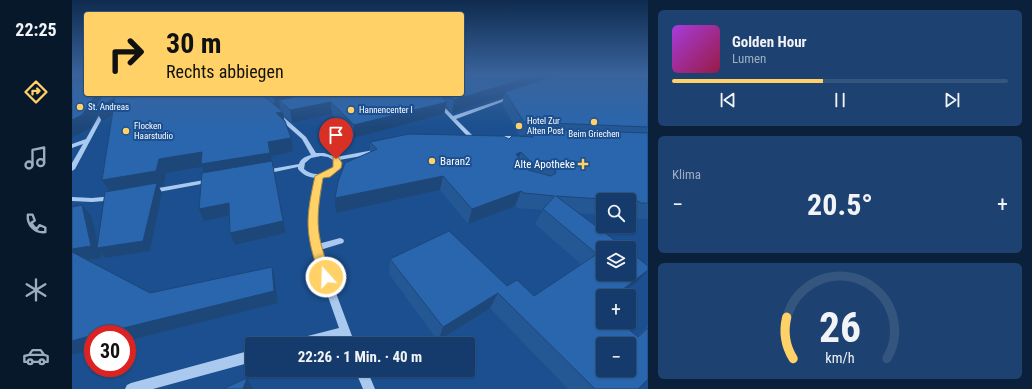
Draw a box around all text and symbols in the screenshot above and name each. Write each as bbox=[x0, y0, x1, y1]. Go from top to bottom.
text: 22:25 bbox=[15, 19, 57, 40]
text: 30 m bbox=[166, 27, 222, 60]
icon: right bbox=[100, 28, 152, 80]
text: Golden Hour bbox=[732, 33, 807, 51]
text: Lumen bbox=[732, 51, 766, 66]
text: Rechts abbiegen bbox=[166, 61, 284, 82]
icon: directions bbox=[22, 78, 50, 106]
icon: previous bbox=[717, 89, 739, 111]
icon: pause bbox=[829, 89, 851, 111]
icon: next bbox=[941, 89, 963, 111]
marker: St. Andreas bbox=[75, 102, 85, 112]
place label: St. Andreas bbox=[88, 102, 129, 112]
marker: Hannencenter I bbox=[346, 105, 356, 115]
place label: Hannencenter I bbox=[359, 105, 413, 115]
place label: Hotel Zur Alten Post bbox=[527, 116, 564, 136]
marker: Beim Griechen bbox=[589, 117, 599, 127]
pin bbox=[319, 118, 353, 159]
place label: Flocken Haarstudio bbox=[134, 121, 174, 141]
marker: Hotel Zur Alten Post bbox=[514, 121, 524, 131]
icon: arrive bbox=[325, 124, 347, 146]
marker: Flocken Haarstudio bbox=[121, 126, 131, 136]
place label: Beim Griechen bbox=[568, 129, 620, 139]
icon: music bbox=[22, 144, 50, 172]
place label: Baran2 bbox=[440, 155, 470, 168]
marker: Baran2 bbox=[427, 156, 437, 166]
place label: Alte Apotheke bbox=[514, 158, 575, 171]
marker: Alte Apotheke bbox=[578, 159, 588, 169]
text: Klima bbox=[672, 167, 701, 182]
text: 20.5° bbox=[807, 187, 873, 222]
text: − bbox=[672, 192, 683, 217]
text: + bbox=[997, 192, 1008, 217]
map controls bbox=[596, 193, 636, 377]
button: search bbox=[596, 193, 636, 233]
icon: phone bbox=[22, 210, 50, 238]
button: layers bbox=[596, 241, 636, 281]
position arrow bbox=[305, 256, 347, 298]
icon: climate bbox=[22, 276, 50, 304]
button: + bbox=[596, 289, 636, 329]
text: 26 bbox=[819, 303, 861, 352]
speed limit sign: 30 bbox=[84, 325, 136, 377]
button: − bbox=[596, 337, 636, 377]
icon: car bbox=[22, 342, 50, 370]
text: 22:26 · 1 Min. · 40 m bbox=[298, 348, 422, 366]
text: km/h bbox=[825, 349, 855, 365]

